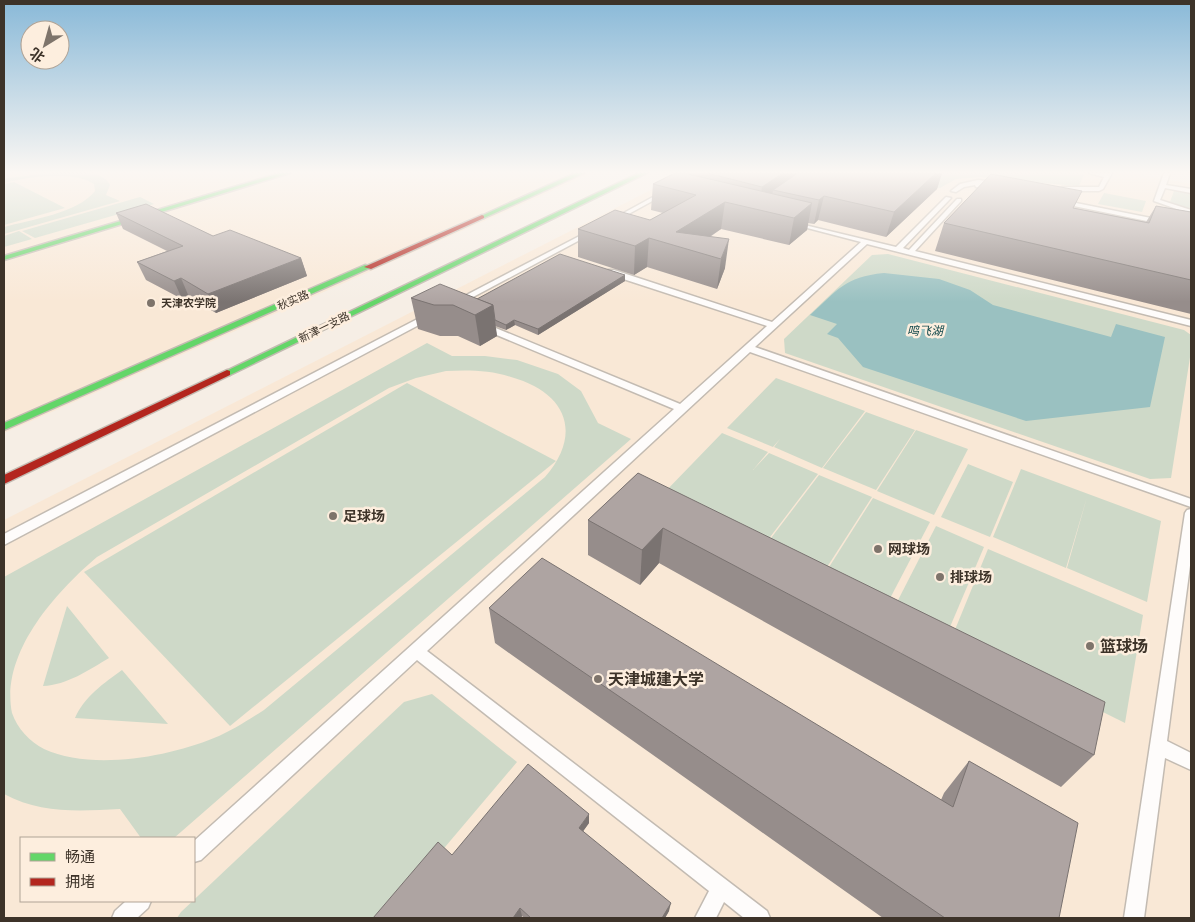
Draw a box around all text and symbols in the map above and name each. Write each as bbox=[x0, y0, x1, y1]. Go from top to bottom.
north arrow bbox=[20, 20, 70, 70]
text: 北 bbox=[26, 44, 48, 67]
street label: 秋实路 bbox=[275, 287, 311, 313]
place label: 天津农学院 bbox=[161, 296, 216, 310]
marker: 天津农学院 bbox=[145, 297, 157, 309]
street label: 新津一支路 bbox=[296, 309, 352, 345]
water label: 鸣飞湖 bbox=[907, 323, 945, 338]
place label: 足球场 bbox=[343, 507, 385, 525]
marker: 足球场 bbox=[327, 510, 339, 522]
place label: 网球场 bbox=[888, 540, 930, 558]
marker: 网球场 bbox=[872, 543, 884, 555]
place label: 排球场 bbox=[950, 568, 992, 586]
marker: 排球场 bbox=[934, 571, 946, 583]
place label: 篮球场 bbox=[1100, 636, 1148, 656]
marker: 篮球场 bbox=[1084, 640, 1096, 652]
place label: 天津城建大学 bbox=[608, 669, 704, 689]
marker: 天津城建大学 bbox=[592, 673, 604, 685]
legend bbox=[20, 837, 195, 902]
text: 畅通 bbox=[65, 847, 95, 866]
text: 拥堵 bbox=[65, 872, 95, 891]

